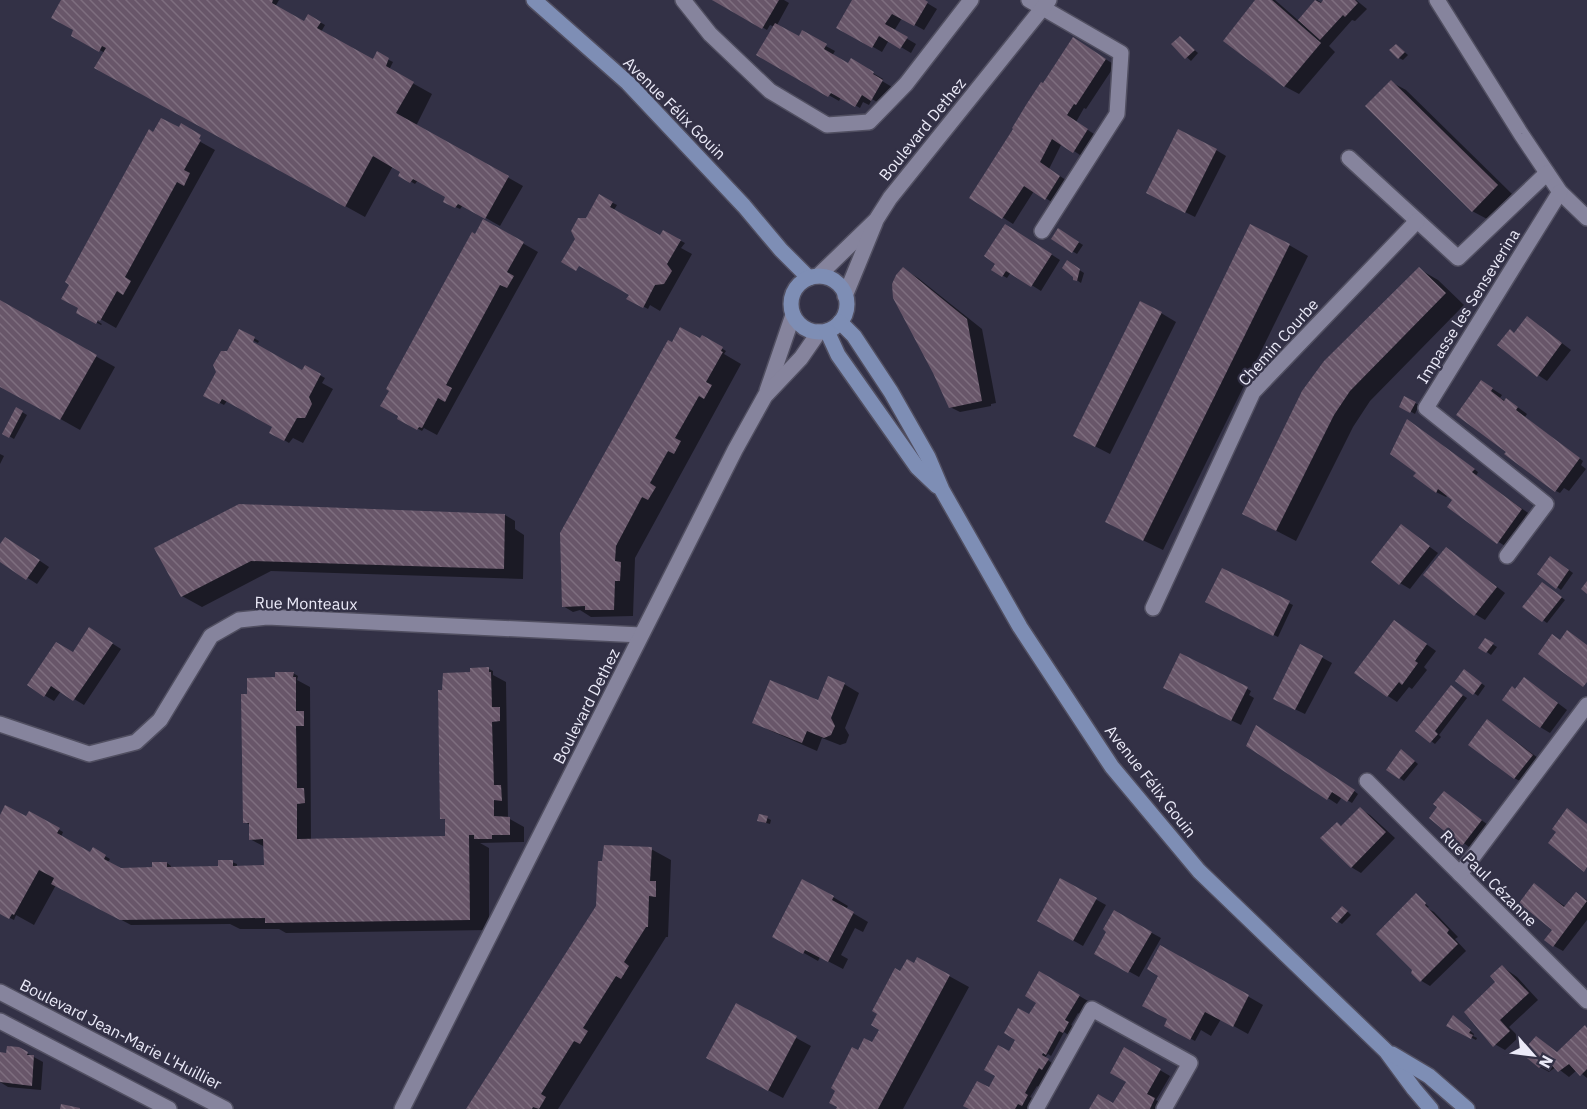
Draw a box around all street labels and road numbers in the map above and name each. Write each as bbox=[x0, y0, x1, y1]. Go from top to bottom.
street label: Avenue Félix Gouin bbox=[619, 52, 731, 164]
street label: Boulevard Dethez bbox=[874, 73, 970, 185]
street label: Impasse les Senseverina bbox=[1412, 225, 1524, 387]
street label: Chemin Courbe bbox=[1234, 294, 1323, 390]
street label: Rue Monteaux bbox=[254, 592, 358, 614]
street label: Boulevard Dethez bbox=[548, 645, 624, 767]
street label: Avenue Félix Gouin bbox=[1101, 721, 1201, 841]
street label: Rue Paul Cézanne bbox=[1436, 825, 1542, 931]
street label: Boulevard Jean-Marie L'Huillier bbox=[17, 974, 225, 1094]

